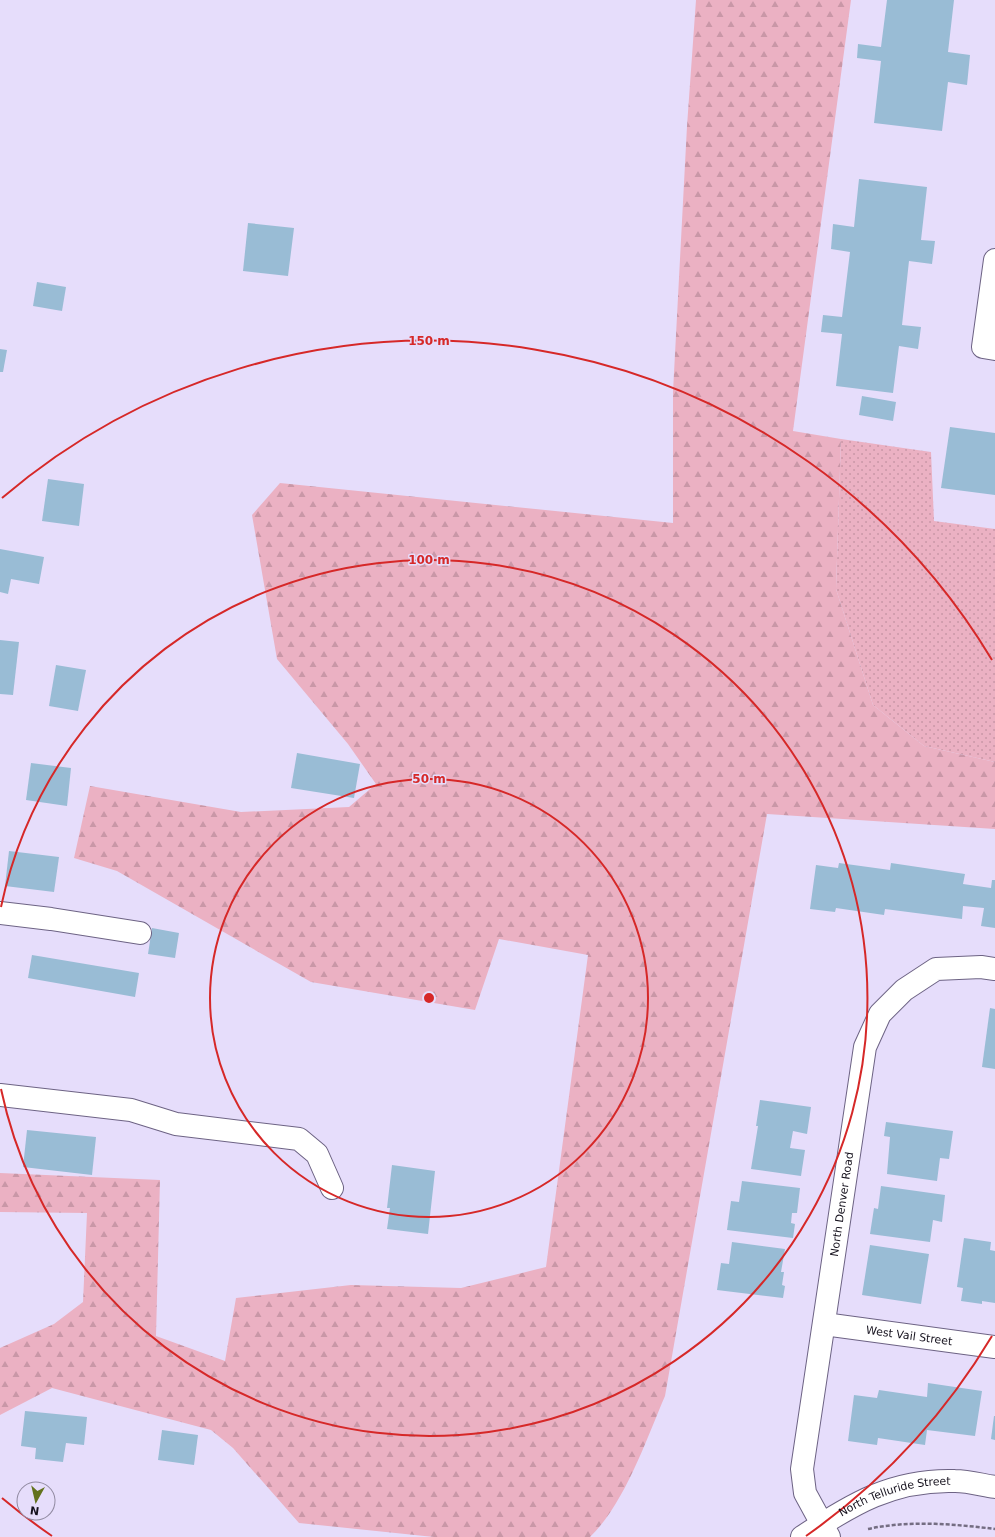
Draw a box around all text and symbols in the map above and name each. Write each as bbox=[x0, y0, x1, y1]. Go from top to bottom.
text: 150 m bbox=[408, 334, 450, 348]
text: 100 m bbox=[408, 553, 450, 567]
text: 50 m bbox=[412, 772, 446, 786]
centre of rings bbox=[422, 991, 436, 1005]
street label: North Denver Road bbox=[827, 1151, 856, 1257]
street label: West Vail Street bbox=[865, 1323, 954, 1348]
street label: North Telluride Street bbox=[836, 1474, 951, 1519]
north arrow bbox=[16, 1481, 56, 1521]
text: N bbox=[29, 1503, 40, 1517]

